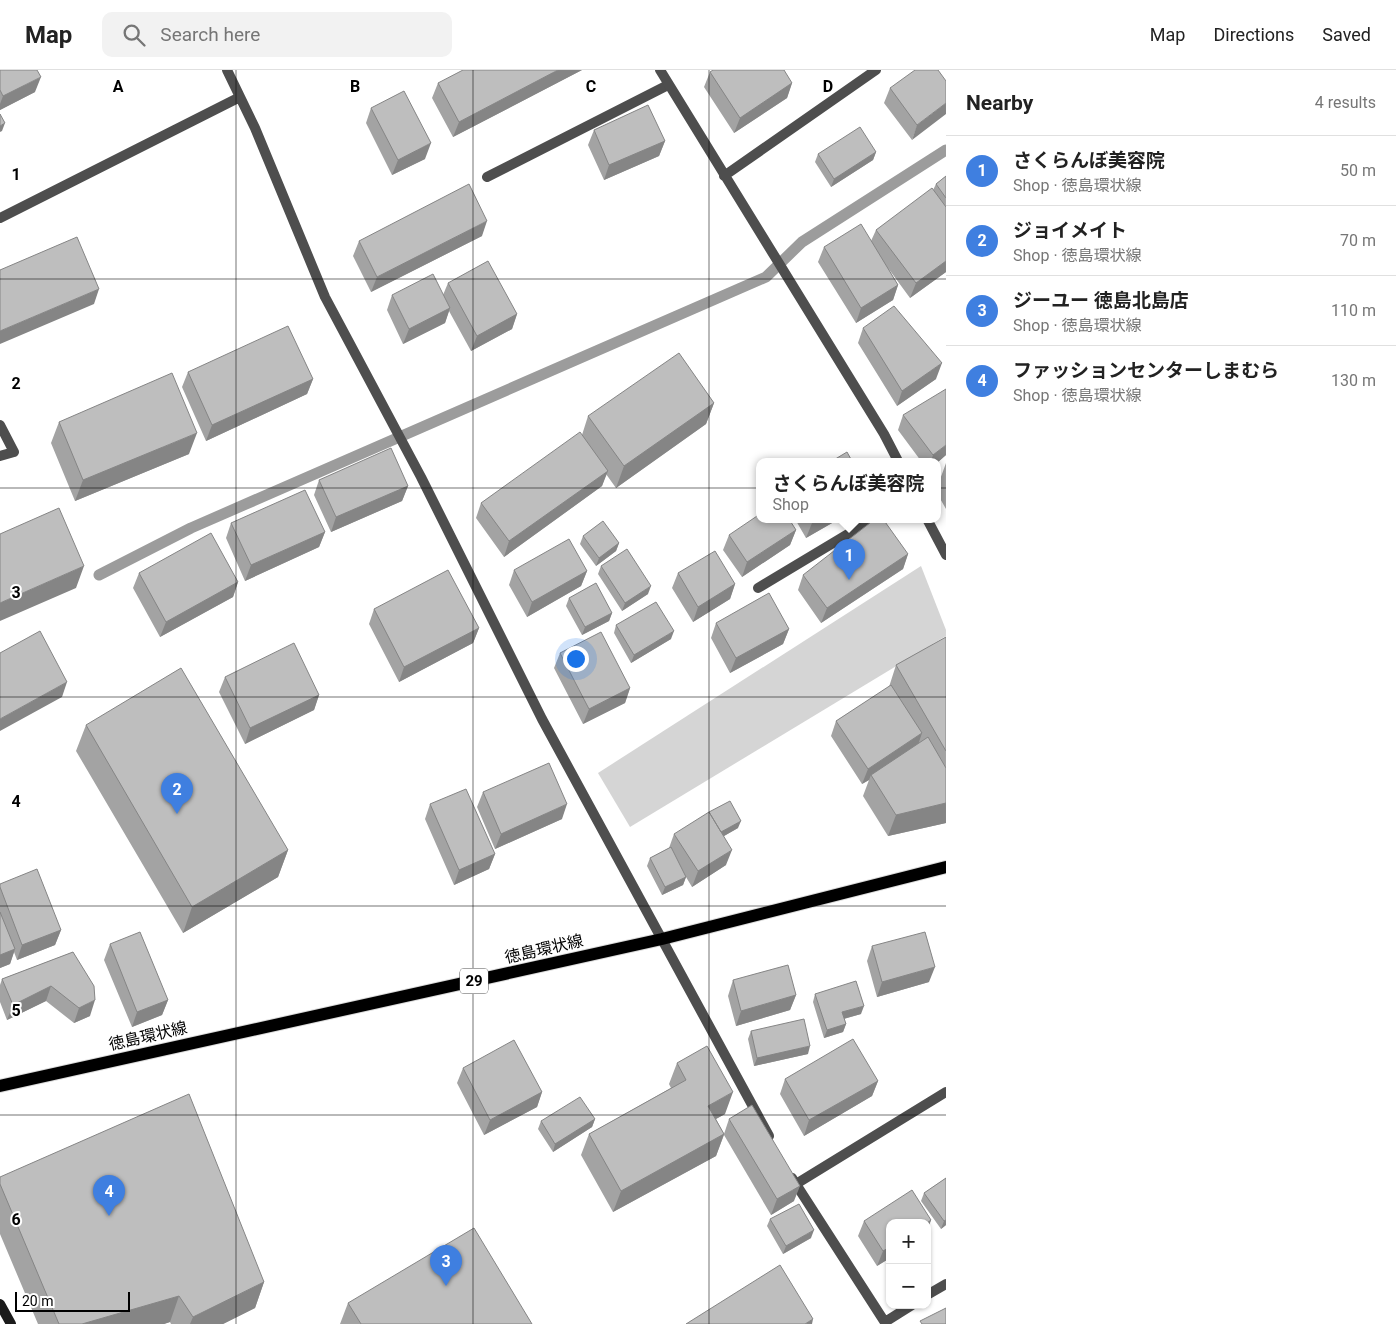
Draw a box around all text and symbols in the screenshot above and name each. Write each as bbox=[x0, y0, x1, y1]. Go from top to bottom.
search box bbox=[102, 12, 452, 57]
text: Map bbox=[25, 21, 72, 49]
icon: search bbox=[120, 21, 148, 49]
text: Search here bbox=[160, 23, 260, 46]
text: Map bbox=[1150, 24, 1185, 45]
text: Directions bbox=[1213, 24, 1294, 45]
text: Saved bbox=[1322, 24, 1371, 45]
text: A bbox=[113, 77, 124, 96]
text: B bbox=[350, 77, 360, 96]
text: C bbox=[586, 77, 596, 96]
text: D bbox=[823, 77, 833, 96]
text: Nearby bbox=[966, 91, 1033, 115]
text: 4 results bbox=[1315, 93, 1376, 112]
text: さくらんぼ美容院 bbox=[1013, 149, 1165, 172]
text: 1 bbox=[977, 161, 987, 180]
text: 50 m bbox=[1340, 161, 1376, 180]
text: 1 bbox=[11, 165, 21, 184]
text: Shop · 徳島環状線 bbox=[1013, 176, 1142, 195]
text: ジョイメイト bbox=[1013, 219, 1127, 242]
text: 2 bbox=[977, 231, 987, 250]
text: 70 m bbox=[1340, 231, 1376, 250]
text: Shop · 徳島環状線 bbox=[1013, 246, 1142, 265]
text: ジーユー 徳島北島店 bbox=[1013, 289, 1189, 312]
text: 3 bbox=[977, 301, 987, 320]
text: 110 m bbox=[1331, 301, 1376, 320]
text: Shop · 徳島環状線 bbox=[1013, 316, 1142, 335]
text: ファッションセンターしまむら bbox=[1013, 359, 1279, 382]
text: 4 bbox=[977, 371, 987, 390]
text: 130 m bbox=[1331, 371, 1376, 390]
text: 2 bbox=[11, 374, 21, 393]
text: Shop · 徳島環状線 bbox=[1013, 386, 1142, 405]
popup bbox=[756, 458, 941, 523]
text: さくらんぼ美容院 bbox=[772, 472, 925, 495]
text: Shop bbox=[772, 495, 809, 514]
pin: 1 bbox=[833, 539, 865, 580]
text: 3 bbox=[11, 583, 21, 602]
your location bbox=[563, 646, 589, 672]
pin: 2 bbox=[161, 773, 193, 814]
text: 4 bbox=[11, 792, 21, 811]
street label: 徳島環状線 bbox=[503, 931, 585, 967]
road number: 29 bbox=[460, 968, 488, 994]
text: 5 bbox=[11, 1001, 21, 1020]
street label: 徳島環状線 bbox=[107, 1018, 189, 1054]
pin: 4 bbox=[93, 1175, 125, 1216]
text: 6 bbox=[11, 1210, 21, 1229]
map controls bbox=[886, 1219, 931, 1309]
button: + bbox=[886, 1219, 931, 1264]
pin: 3 bbox=[430, 1245, 462, 1286]
button: − bbox=[886, 1264, 931, 1309]
scale bar bbox=[15, 1289, 130, 1312]
text: 20 m bbox=[22, 1293, 54, 1309]

